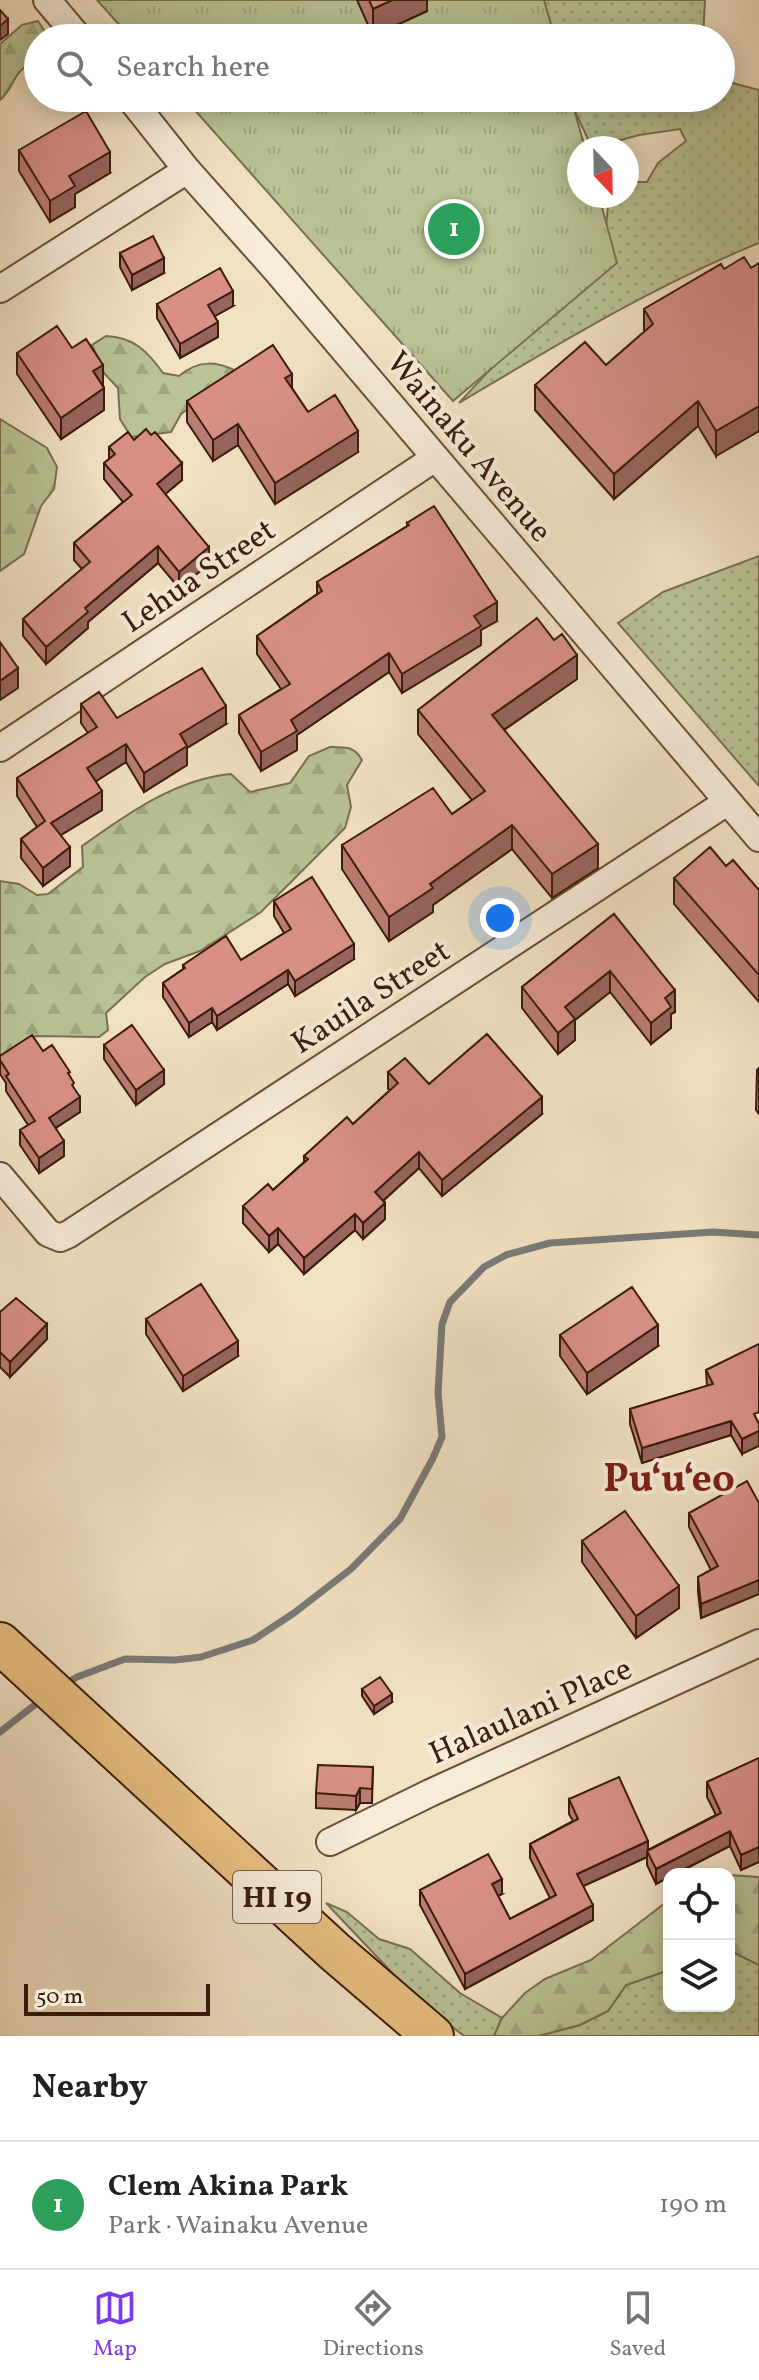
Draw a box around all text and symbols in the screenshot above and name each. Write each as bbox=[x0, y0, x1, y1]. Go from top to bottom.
search box bbox=[24, 24, 735, 112]
icon: search bbox=[52, 46, 96, 90]
text: Search here bbox=[116, 47, 270, 89]
north arrow bbox=[567, 136, 639, 208]
pin: 1 bbox=[428, 199, 480, 259]
street label: Wainaku Avenue bbox=[375, 343, 561, 553]
street label: Lehua Street bbox=[114, 510, 285, 645]
your location bbox=[480, 898, 520, 938]
street label: Kauila Street bbox=[284, 931, 460, 1066]
district label: Pu‘u‘eo bbox=[603, 1453, 735, 1509]
street label: Halaulani Place bbox=[423, 1648, 640, 1777]
map controls bbox=[663, 1868, 735, 2012]
button: locate bbox=[663, 1868, 735, 1940]
road number: HI 19 bbox=[233, 1871, 321, 1923]
button: layers bbox=[663, 1940, 735, 2012]
scale bar bbox=[24, 1980, 210, 2016]
text: 50 m bbox=[36, 1982, 83, 2013]
text: Nearby bbox=[32, 2065, 148, 2112]
text: Clem Akina Park bbox=[108, 2166, 348, 2208]
text: 1 bbox=[53, 2187, 63, 2223]
text: 190 m bbox=[659, 2187, 727, 2223]
text: Park · Wainaku Avenue bbox=[108, 2208, 368, 2244]
tab: Map bbox=[93, 2286, 137, 2365]
tab: Directions bbox=[323, 2286, 424, 2365]
tab: Saved bbox=[609, 2286, 666, 2365]

